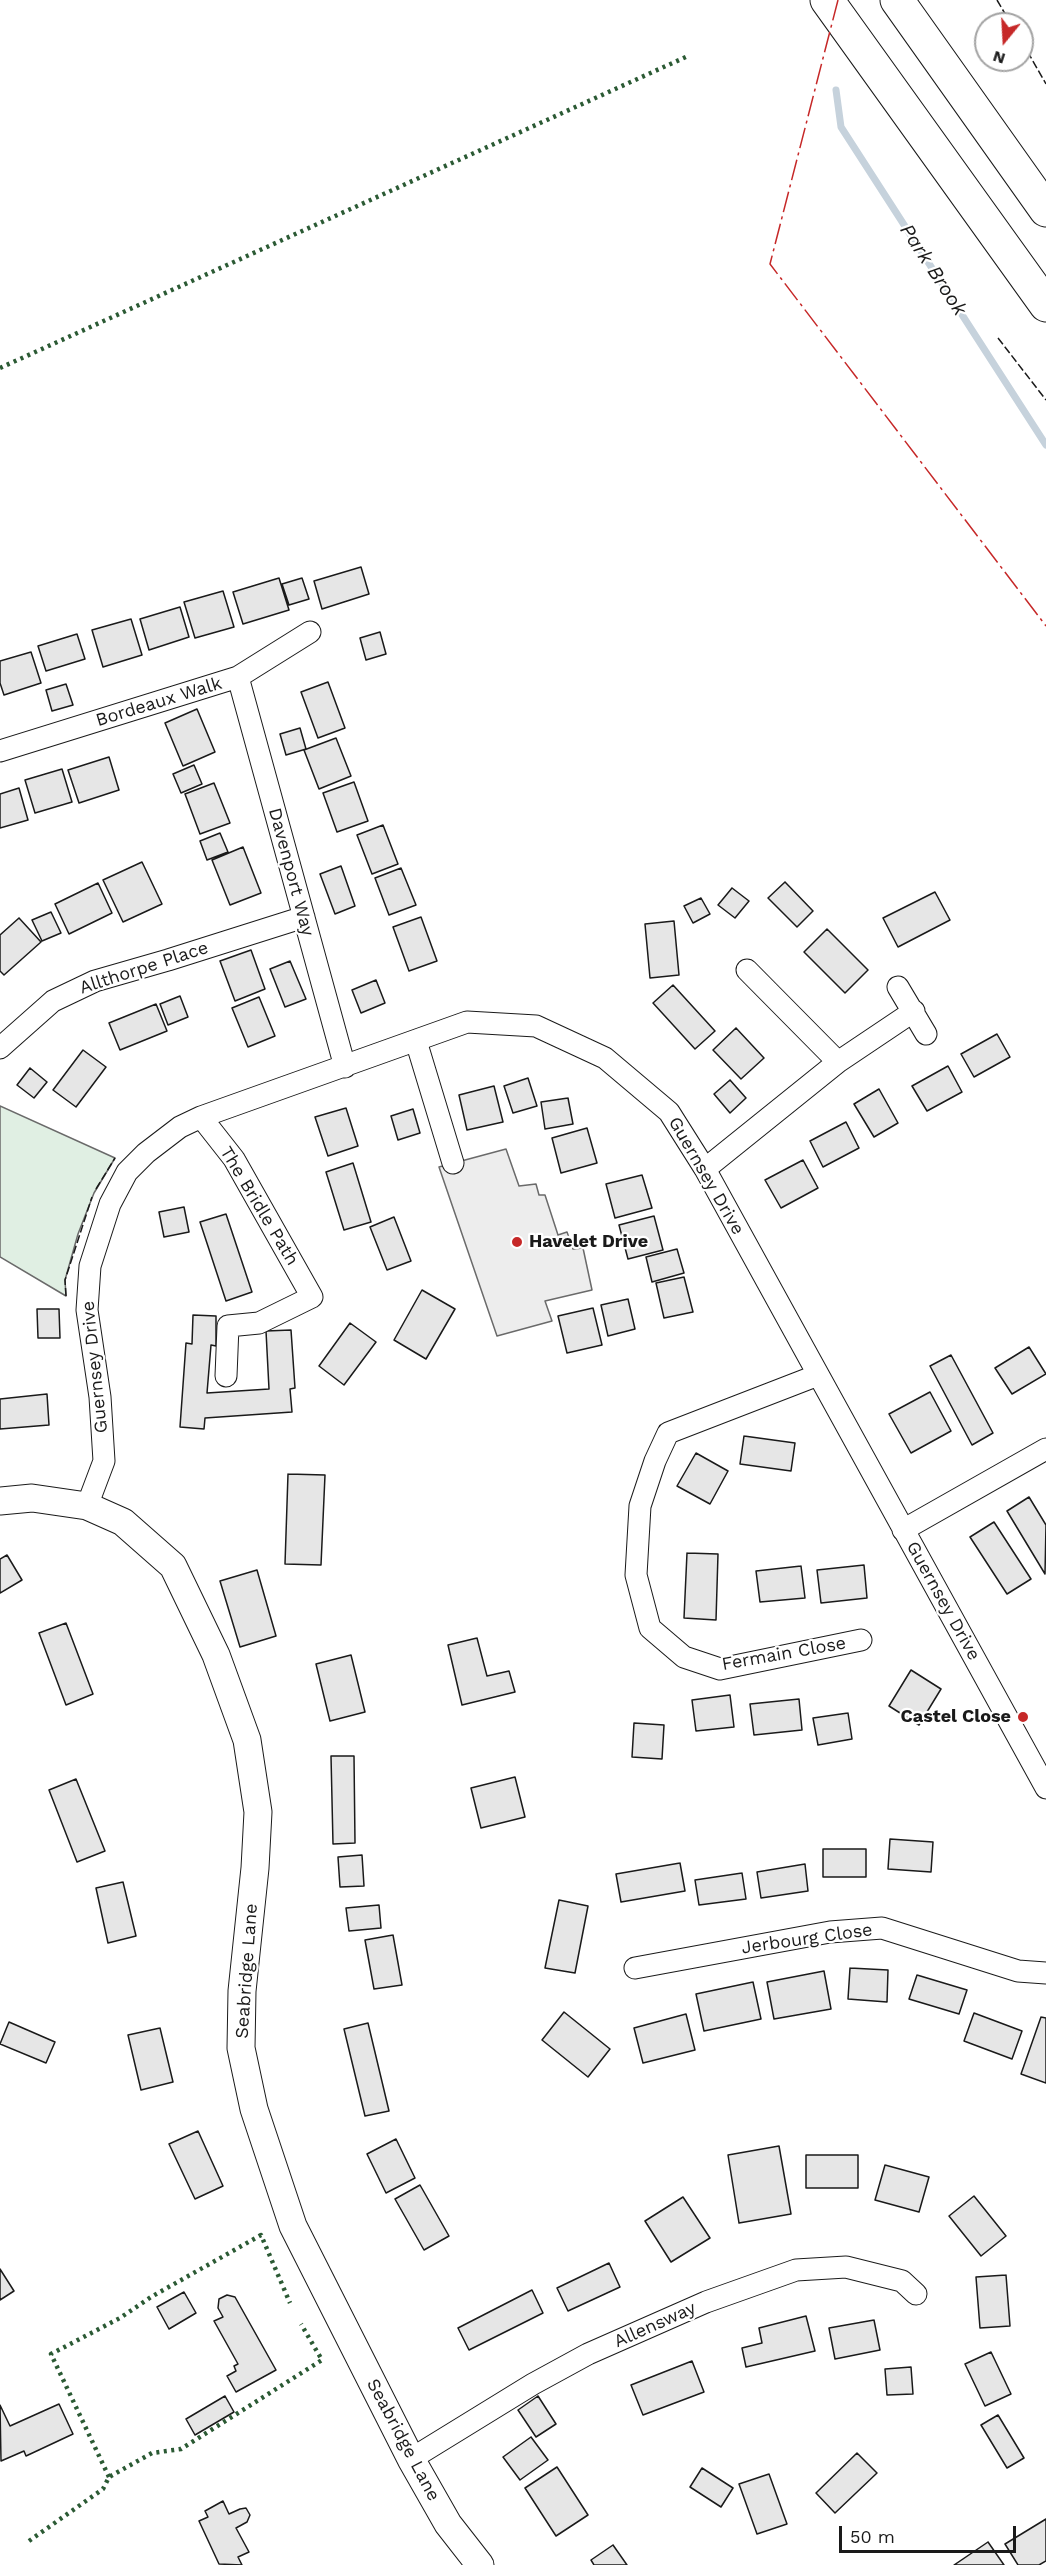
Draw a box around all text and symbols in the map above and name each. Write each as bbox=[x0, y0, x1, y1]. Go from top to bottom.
north arrow bbox=[974, 12, 1034, 72]
text: N bbox=[990, 47, 1007, 69]
water label: Park Brook bbox=[894, 220, 972, 320]
street label: Bordeaux Walk bbox=[93, 673, 225, 731]
street label: Davenport Way bbox=[264, 806, 318, 938]
street label: Allthorpe Place bbox=[77, 937, 211, 999]
street label: Guernsey Drive bbox=[663, 1113, 749, 1239]
street label: The Bridle Path bbox=[215, 1143, 303, 1269]
place label: Havelet Drive bbox=[529, 1231, 648, 1253]
marker: Havelet Drive bbox=[510, 1235, 524, 1249]
street label: Guernsey Drive bbox=[77, 1300, 113, 1434]
street label: Guernsey Drive bbox=[901, 1538, 985, 1664]
street label: Fermain Close bbox=[720, 1632, 848, 1676]
place label: Castel Close bbox=[901, 1706, 1011, 1728]
marker: Castel Close bbox=[1016, 1710, 1030, 1724]
street label: Seabridge Lane bbox=[232, 1903, 262, 2039]
street label: Jerbourg Close bbox=[740, 1919, 874, 1959]
street label: Allensway bbox=[611, 2297, 699, 2353]
street label: Seabridge Lane bbox=[362, 2375, 444, 2505]
scale bar bbox=[842, 2514, 1019, 2552]
text: 50 m bbox=[850, 2526, 895, 2547]

